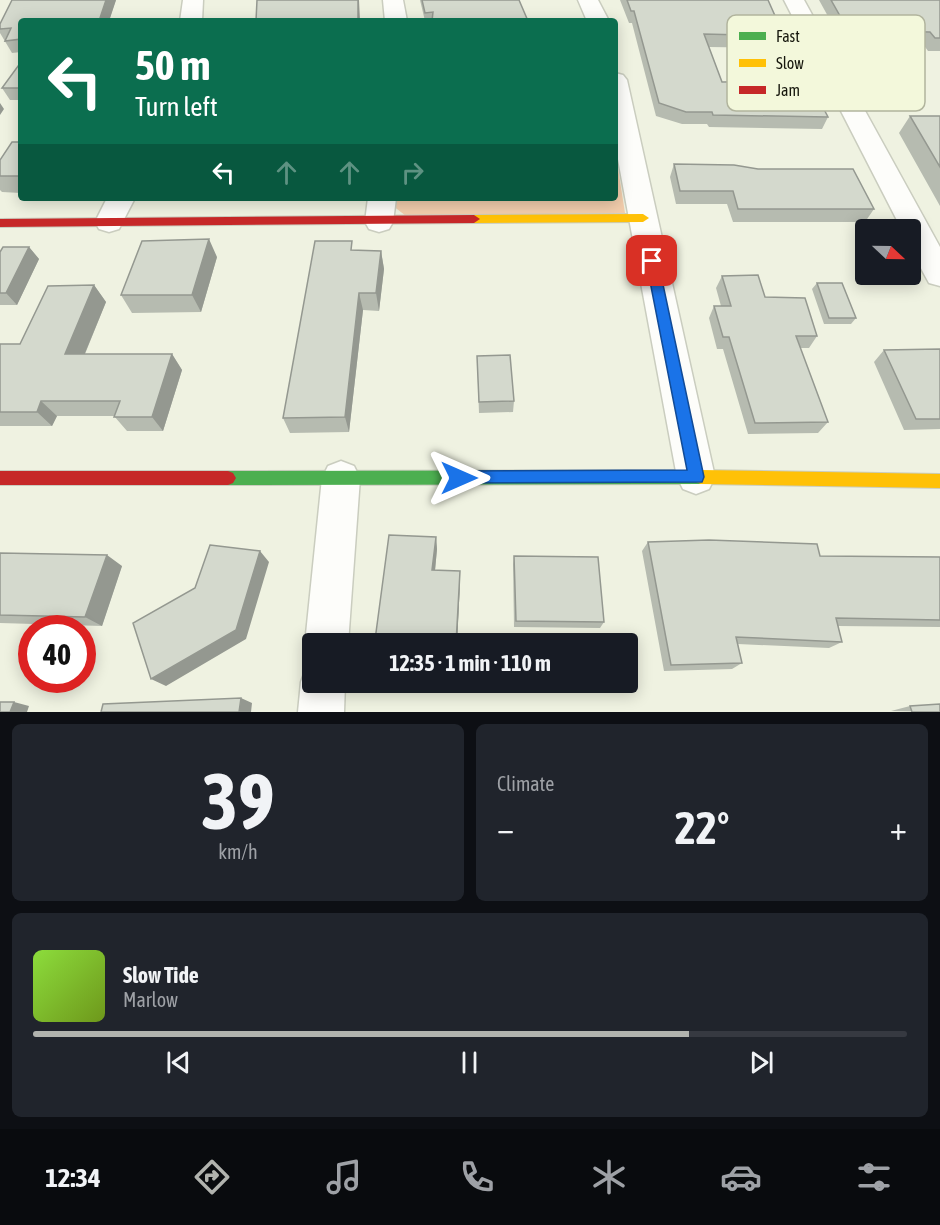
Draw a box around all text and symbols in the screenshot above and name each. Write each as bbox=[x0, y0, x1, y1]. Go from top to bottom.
legend bbox=[727, 15, 925, 111]
text: Fast bbox=[776, 27, 800, 45]
text: 50 m bbox=[135, 41, 210, 89]
icon: left bbox=[36, 42, 114, 120]
text: Slow bbox=[776, 54, 804, 72]
text: Jam bbox=[776, 81, 800, 99]
text: Turn left bbox=[135, 91, 218, 122]
icon: left bbox=[207, 156, 240, 189]
icon: ahead bbox=[270, 156, 303, 189]
icon: ahead bbox=[333, 156, 366, 189]
icon: right bbox=[396, 156, 429, 189]
north arrow bbox=[855, 219, 921, 285]
map controls bbox=[855, 219, 921, 285]
pin bbox=[626, 235, 677, 286]
icon: arrive bbox=[635, 244, 668, 277]
position arrow bbox=[427, 446, 491, 510]
speed limit sign: 40 bbox=[18, 615, 96, 693]
text: 12:35 · 1 min · 110 m bbox=[389, 650, 551, 676]
text: 39 bbox=[201, 756, 275, 846]
text: Climate bbox=[497, 772, 554, 795]
text: 22° bbox=[675, 802, 729, 854]
text: − bbox=[497, 809, 514, 847]
text: + bbox=[890, 809, 907, 847]
text: km/h bbox=[218, 840, 258, 863]
text: Slow Tide bbox=[123, 962, 199, 988]
text: Marlow bbox=[123, 988, 178, 1011]
icon: previous bbox=[162, 1046, 195, 1079]
icon: pause bbox=[453, 1046, 486, 1079]
icon: next bbox=[745, 1046, 778, 1079]
icon: directions bbox=[191, 1156, 233, 1198]
icon: music bbox=[323, 1156, 365, 1198]
icon: phone bbox=[456, 1156, 498, 1198]
icon: climate bbox=[588, 1156, 630, 1198]
icon: car bbox=[720, 1156, 762, 1198]
icon: filters bbox=[853, 1156, 895, 1198]
text: 12:34 bbox=[45, 1162, 101, 1193]

